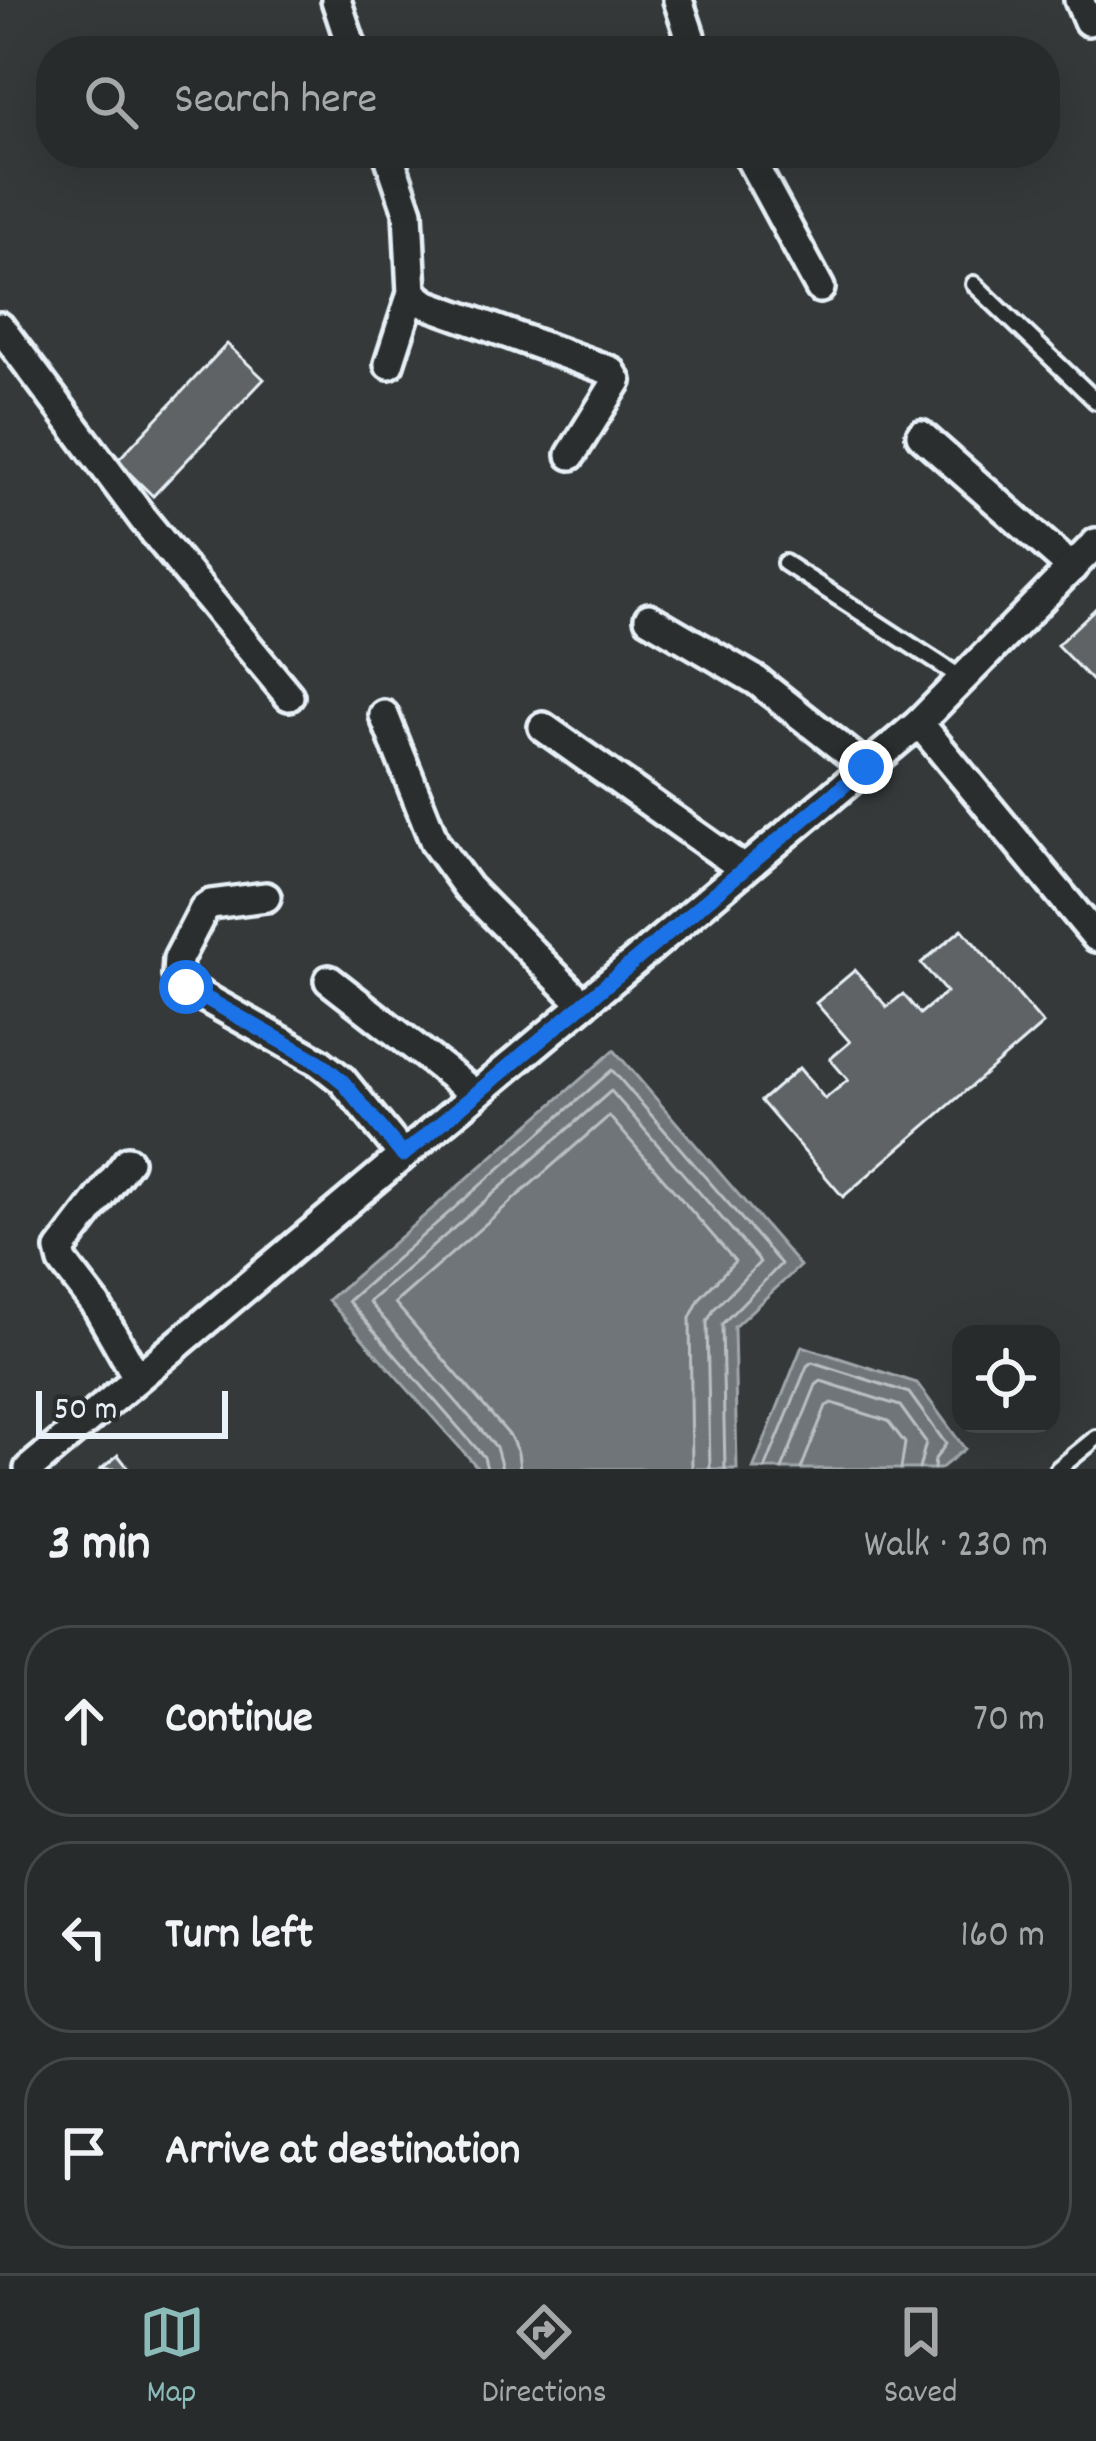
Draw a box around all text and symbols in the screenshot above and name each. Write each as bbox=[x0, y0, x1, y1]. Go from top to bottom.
search box bbox=[36, 36, 1060, 168]
icon: search bbox=[78, 69, 144, 135]
text: Search here bbox=[174, 70, 377, 134]
route end bbox=[839, 740, 893, 794]
route start bbox=[159, 960, 213, 1014]
map controls bbox=[952, 1325, 1060, 1433]
button: locate bbox=[952, 1325, 1060, 1433]
scale bar bbox=[36, 1385, 228, 1438]
text: 50 m bbox=[54, 1388, 118, 1435]
text: 3 min bbox=[48, 1511, 150, 1583]
text: Walk · 230 m bbox=[864, 1520, 1048, 1575]
icon: ahead bbox=[51, 1688, 117, 1754]
text: Continue bbox=[165, 1689, 313, 1753]
text: 70 m bbox=[973, 1694, 1045, 1749]
icon: left bbox=[51, 1904, 117, 1970]
text: Turn left bbox=[165, 1905, 313, 1969]
text: 160 m bbox=[960, 1910, 1045, 1965]
icon: arrive bbox=[51, 2120, 117, 2186]
text: Arrive at destination bbox=[165, 2121, 520, 2185]
tab: Map bbox=[139, 2299, 205, 2418]
tab: Directions bbox=[482, 2299, 607, 2418]
tab: Saved bbox=[884, 2299, 957, 2418]

